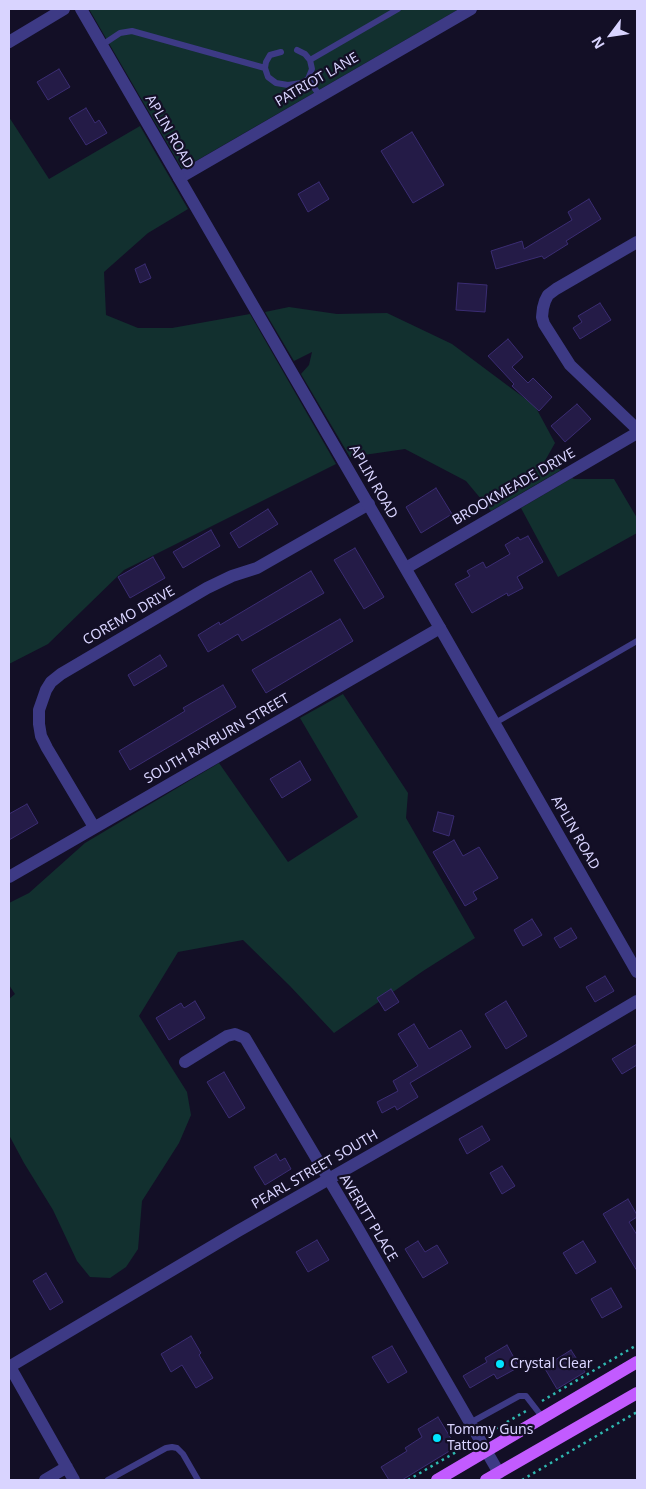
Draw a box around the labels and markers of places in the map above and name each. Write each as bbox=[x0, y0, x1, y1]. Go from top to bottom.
place label: Crystal Clear bbox=[510, 1356, 593, 1372]
marker: Crystal Clear bbox=[494, 1358, 506, 1370]
place label: Tommy Guns Tattoo bbox=[447, 1422, 533, 1454]
marker: Tommy Guns Tattoo bbox=[431, 1432, 443, 1444]

